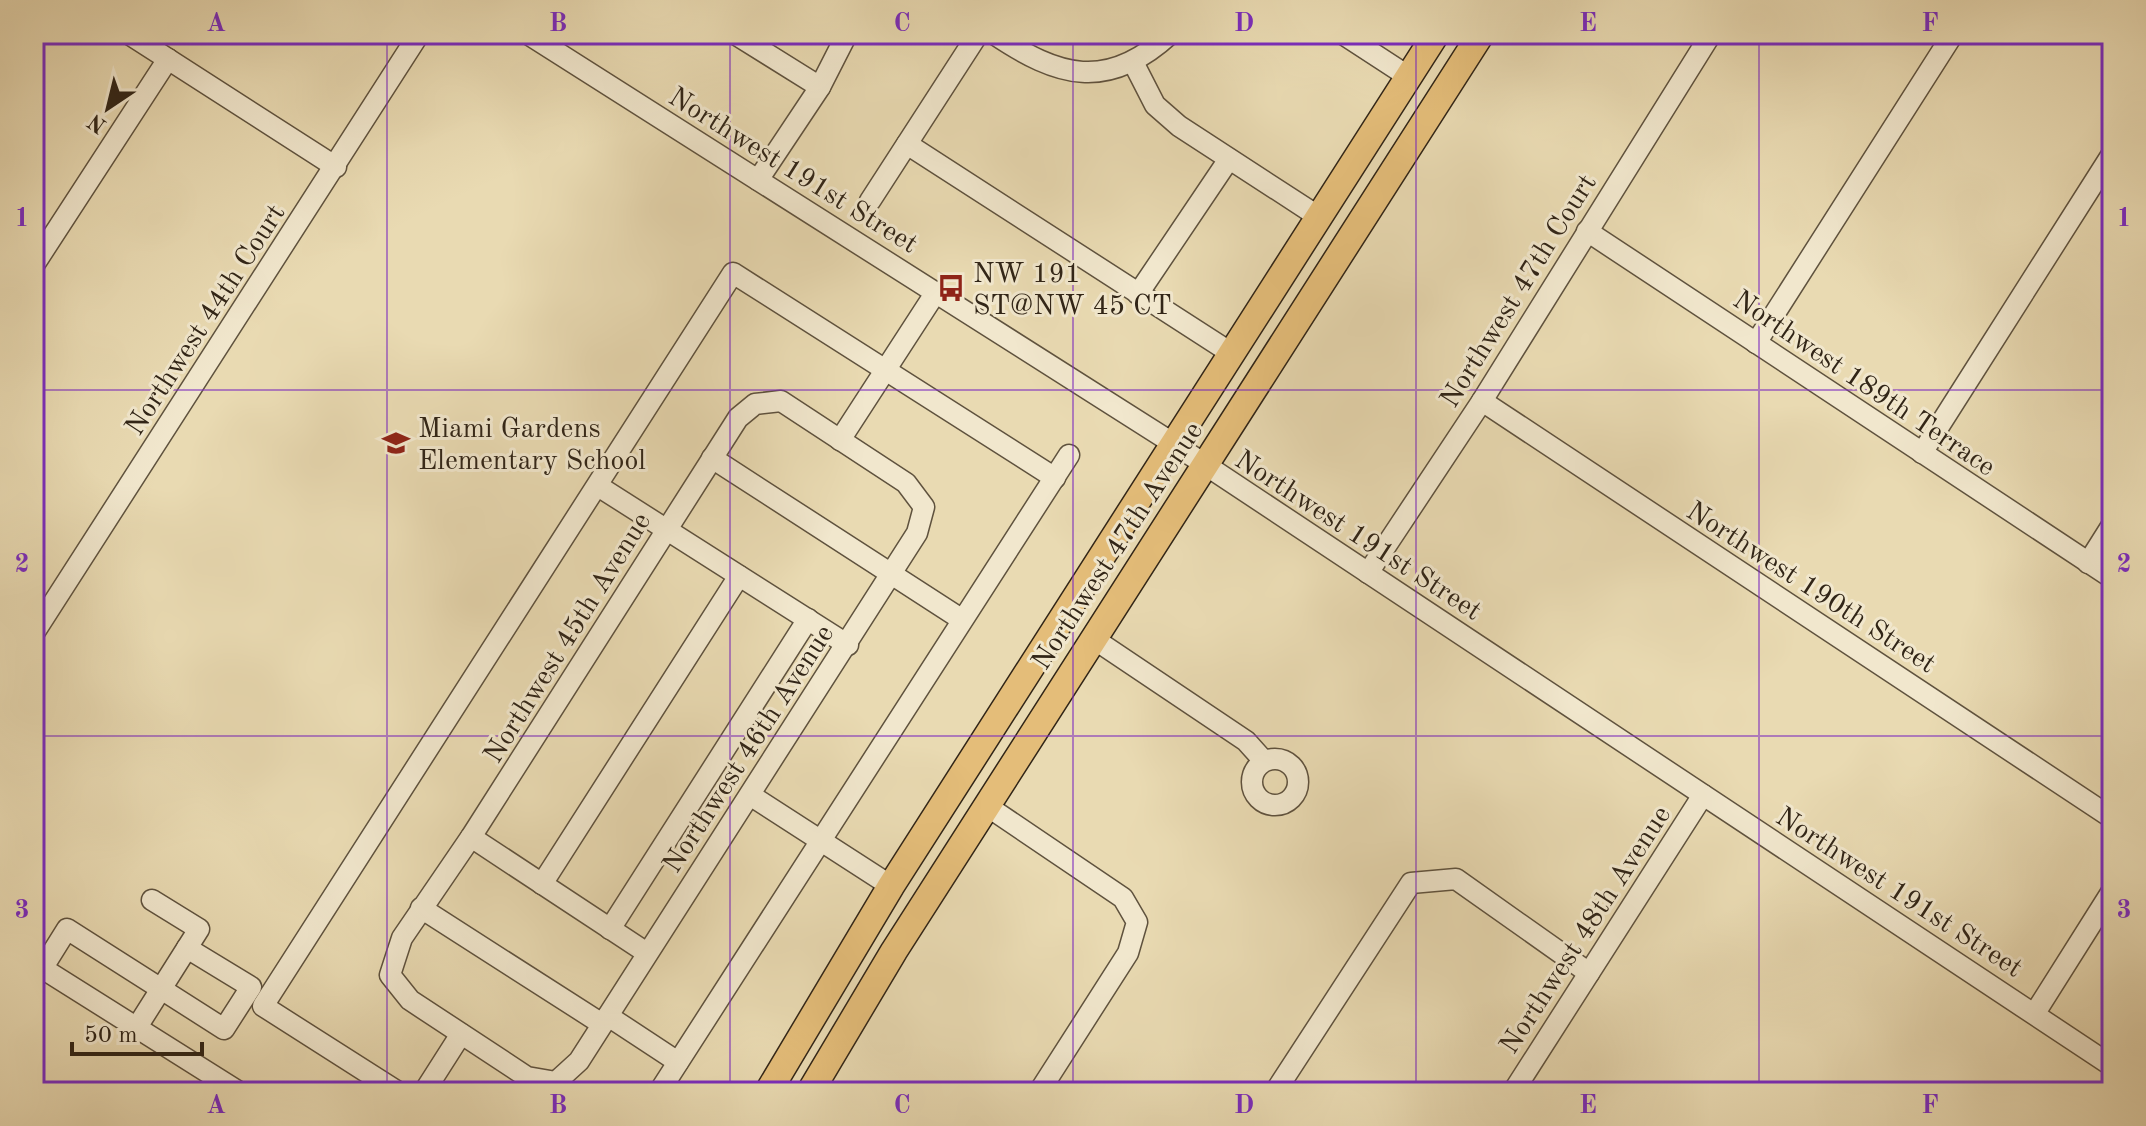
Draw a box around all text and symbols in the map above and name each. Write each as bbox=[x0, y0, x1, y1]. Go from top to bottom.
text: A bbox=[206, 11, 226, 37]
text: B bbox=[549, 11, 567, 37]
text: C bbox=[893, 11, 911, 37]
text: D bbox=[1234, 11, 1254, 37]
text: E bbox=[1579, 11, 1597, 37]
text: F bbox=[1921, 11, 1939, 37]
north arrow bbox=[68, 68, 148, 148]
street label: Northwest 191st Street bbox=[663, 83, 922, 260]
text: N bbox=[84, 109, 111, 137]
street label: Northwest 47th Court bbox=[1436, 170, 1603, 413]
street label: Northwest 44th Court bbox=[121, 200, 292, 441]
text: 1 bbox=[14, 206, 30, 232]
text: 1 bbox=[2116, 206, 2132, 232]
place label: NW 191 ST@NW 45 CT bbox=[973, 261, 1172, 321]
bus stop icon: NW 191 ST@NW 45 CT bbox=[936, 273, 966, 303]
street label: Northwest 189th Terrace bbox=[1727, 286, 1999, 483]
place label: Miami Gardens Elementary School bbox=[418, 416, 646, 476]
street label: Northwest 47th Avenue bbox=[1028, 418, 1209, 676]
school or university icon: Miami Gardens Elementary School bbox=[381, 428, 411, 458]
street label: Northwest 191st Street bbox=[1229, 446, 1486, 627]
street label: Northwest 190th Street bbox=[1681, 498, 1940, 679]
street label: Northwest 45th Avenue bbox=[480, 508, 657, 769]
text: 2 bbox=[14, 552, 30, 578]
text: 2 bbox=[2116, 552, 2132, 578]
street label: Northwest 46th Avenue bbox=[659, 621, 840, 879]
street label: Northwest 48th Avenue bbox=[1496, 802, 1677, 1060]
street label: Northwest 191st Street bbox=[1770, 803, 2027, 984]
text: 3 bbox=[14, 898, 30, 924]
text: 3 bbox=[2116, 898, 2132, 924]
scale bar bbox=[72, 1006, 202, 1056]
text: 50 m bbox=[84, 1024, 138, 1048]
text: A bbox=[206, 1093, 226, 1119]
text: B bbox=[549, 1093, 567, 1119]
text: C bbox=[893, 1093, 911, 1119]
text: D bbox=[1234, 1093, 1254, 1119]
text: E bbox=[1579, 1093, 1597, 1119]
text: F bbox=[1921, 1093, 1939, 1119]

